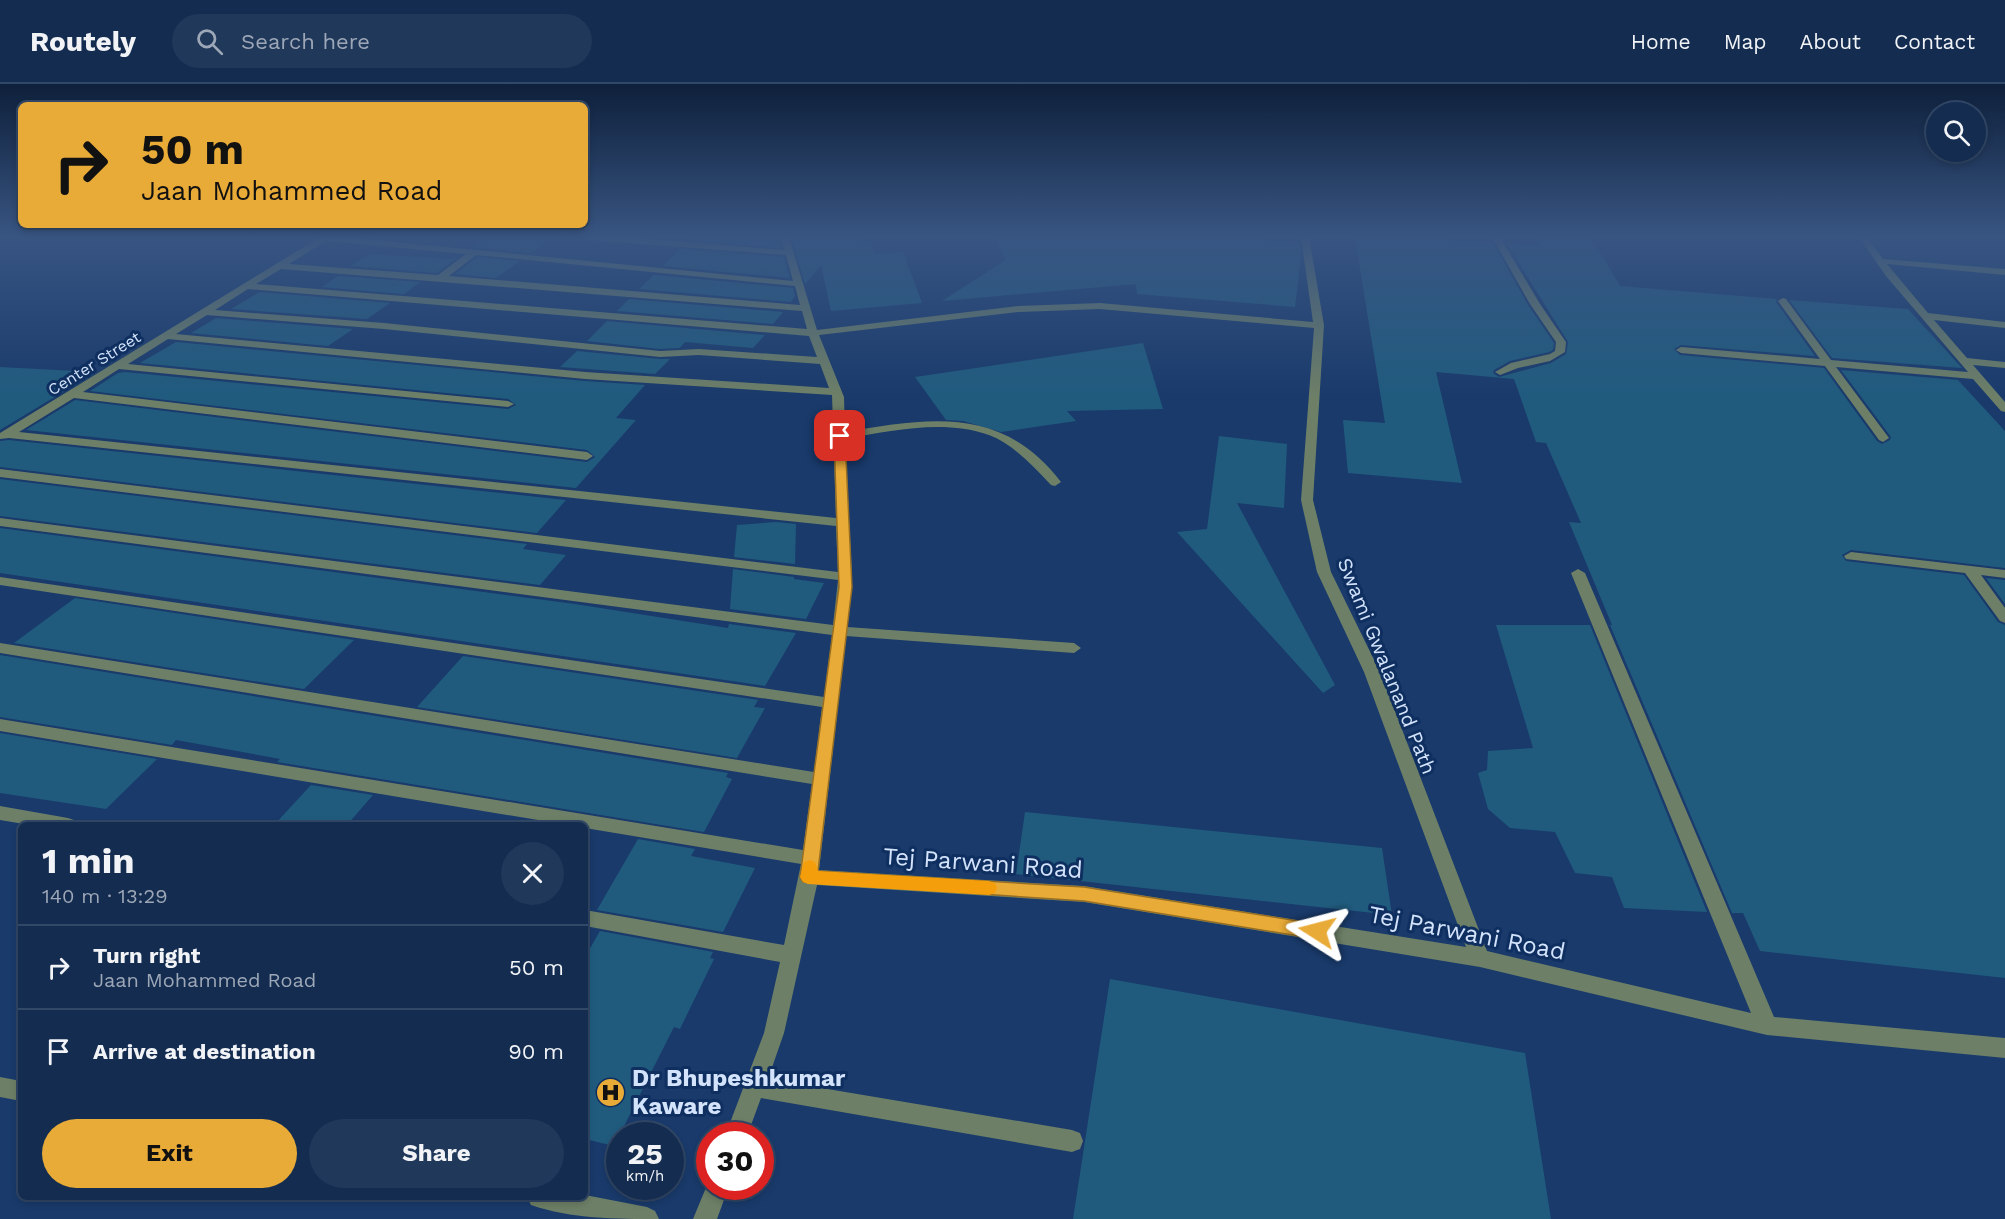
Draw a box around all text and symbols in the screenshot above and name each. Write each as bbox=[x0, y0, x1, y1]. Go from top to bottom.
search box bbox=[172, 14, 592, 68]
text: Routely bbox=[30, 25, 136, 58]
icon: search bbox=[193, 25, 226, 58]
text: Search here bbox=[241, 29, 370, 54]
text: Home bbox=[1631, 29, 1691, 54]
text: Map bbox=[1724, 29, 1767, 54]
text: About bbox=[1800, 29, 1861, 54]
text: Contact bbox=[1894, 29, 1975, 54]
map controls bbox=[1926, 102, 1986, 162]
button: search bbox=[1926, 102, 1986, 162]
text: 50 m bbox=[141, 125, 244, 174]
icon: right bbox=[42, 126, 120, 204]
text: Jaan Mohammed Road bbox=[141, 175, 442, 207]
street label: Center Street bbox=[44, 327, 144, 399]
pin bbox=[814, 410, 865, 461]
icon: arrive bbox=[823, 419, 856, 452]
street label: Swami Gwalanand Path bbox=[1333, 554, 1441, 778]
text: 1 min bbox=[42, 840, 134, 882]
button: close bbox=[501, 842, 564, 905]
street label: Tej Parwani Road bbox=[882, 842, 1084, 884]
text: 140 m · 13:29 bbox=[42, 884, 167, 908]
position arrow bbox=[1285, 899, 1349, 963]
street label: Tej Parwani Road bbox=[1366, 900, 1568, 966]
text: Turn right bbox=[93, 943, 200, 968]
icon: right bbox=[42, 951, 75, 984]
text: 50 m bbox=[509, 955, 564, 980]
text: Jaan Mohammed Road bbox=[93, 968, 316, 992]
icon: arrive bbox=[42, 1035, 75, 1068]
text: Arrive at destination bbox=[93, 1039, 316, 1064]
text: 90 m bbox=[508, 1039, 564, 1064]
place label: Dr Bhupeshkumar Kaware bbox=[632, 1064, 846, 1120]
hospital icon: Dr Bhupeshkumar Kaware bbox=[595, 1076, 627, 1108]
button: Exit bbox=[42, 1119, 297, 1188]
button: Share bbox=[309, 1119, 564, 1188]
speed limit sign: 30 bbox=[696, 1122, 774, 1200]
text: 25 bbox=[627, 1136, 663, 1171]
text: km/h bbox=[626, 1167, 664, 1185]

